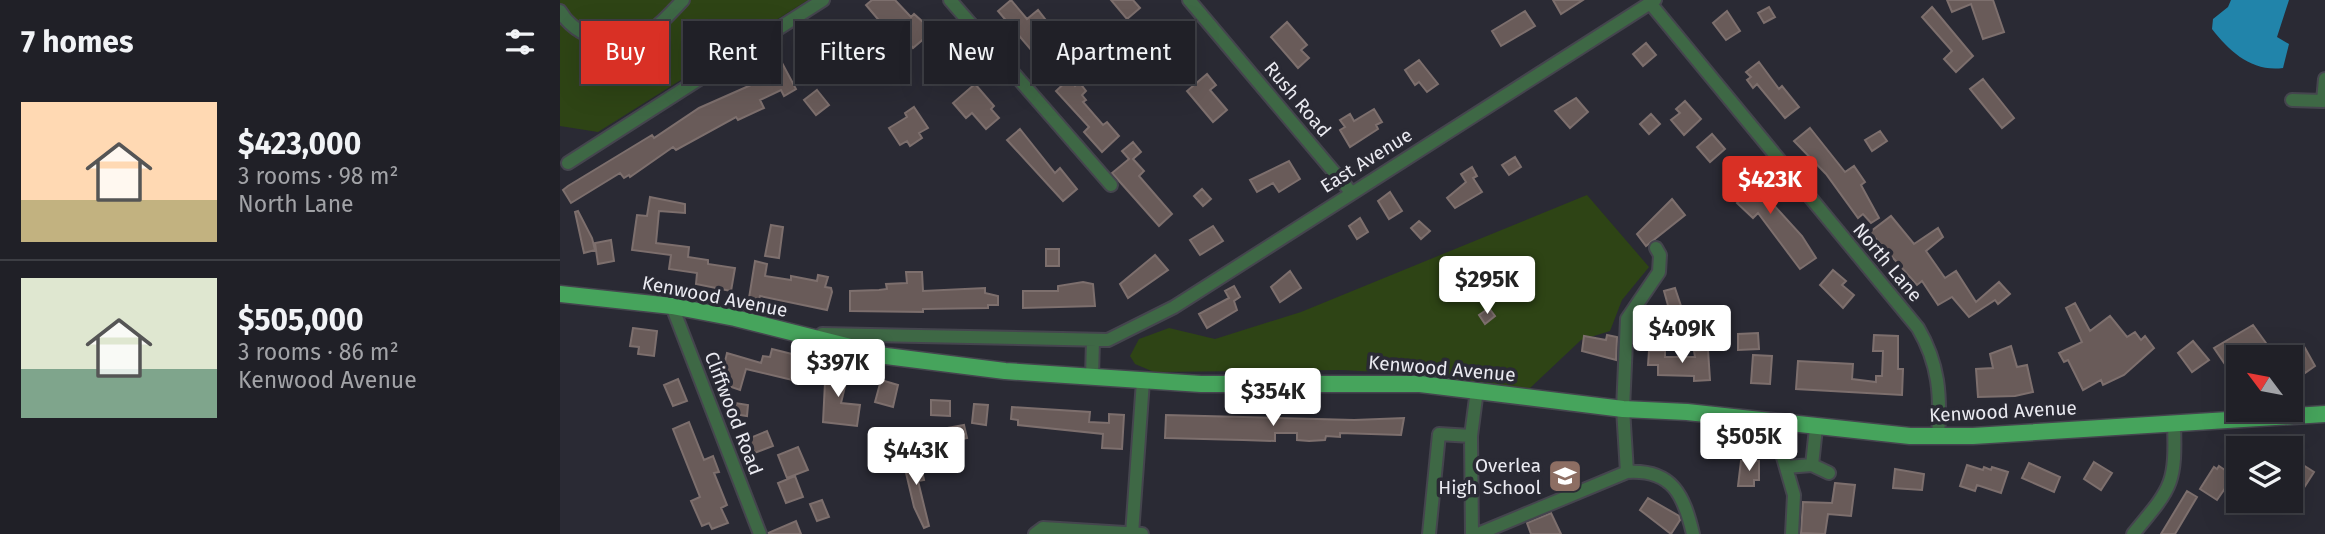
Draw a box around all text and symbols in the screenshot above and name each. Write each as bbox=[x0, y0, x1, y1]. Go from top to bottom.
chip: Buy bbox=[581, 21, 669, 84]
chip: Rent bbox=[683, 21, 781, 84]
chip: Filters bbox=[795, 21, 910, 84]
chip: New bbox=[924, 21, 1018, 84]
chip: Apartment bbox=[1032, 21, 1195, 84]
icon: filters bbox=[501, 23, 539, 61]
text: 7 homes bbox=[21, 24, 133, 60]
street label: Rush Road bbox=[1259, 57, 1336, 142]
street label: East Avenue bbox=[1316, 123, 1416, 198]
text: $423,000 bbox=[238, 126, 361, 162]
icon: home bbox=[77, 130, 161, 214]
pin: $423K bbox=[1721, 156, 1819, 216]
text: 3 rooms · 98 m² bbox=[238, 162, 398, 190]
text: $423K bbox=[1738, 165, 1802, 193]
text: North Lane bbox=[238, 190, 354, 218]
street label: North Lane bbox=[1848, 218, 1927, 306]
pin: $295K bbox=[1438, 256, 1536, 316]
text: $295K bbox=[1455, 265, 1519, 293]
street label: Kenwood Avenue bbox=[640, 271, 790, 322]
text: $505,000 bbox=[238, 302, 364, 338]
icon: home bbox=[77, 306, 161, 390]
pin: $409K bbox=[1633, 306, 1731, 365]
text: $409K bbox=[1649, 314, 1715, 342]
text: 3 rooms · 86 m² bbox=[238, 338, 399, 366]
pin: $397K bbox=[789, 340, 887, 399]
north arrow bbox=[2226, 345, 2303, 422]
map controls bbox=[2226, 345, 2303, 513]
street label: Cliffwood Road bbox=[699, 348, 768, 478]
text: $397K bbox=[807, 348, 869, 376]
street label: Kenwood Avenue bbox=[1367, 351, 1517, 386]
text: Kenwood Avenue bbox=[238, 366, 417, 394]
pin: $354K bbox=[1224, 368, 1322, 428]
text: $354K bbox=[1241, 377, 1305, 405]
street label: Kenwood Avenue bbox=[1929, 396, 2077, 427]
pin: $505K bbox=[1700, 414, 1798, 473]
text: $505K bbox=[1716, 422, 1782, 450]
pin: $443K bbox=[867, 428, 965, 487]
text: $443K bbox=[884, 436, 948, 464]
button: layers bbox=[2226, 436, 2303, 513]
place label: Overlea High School bbox=[1438, 454, 1541, 499]
school or university icon: Overlea High School bbox=[1546, 457, 1584, 495]

